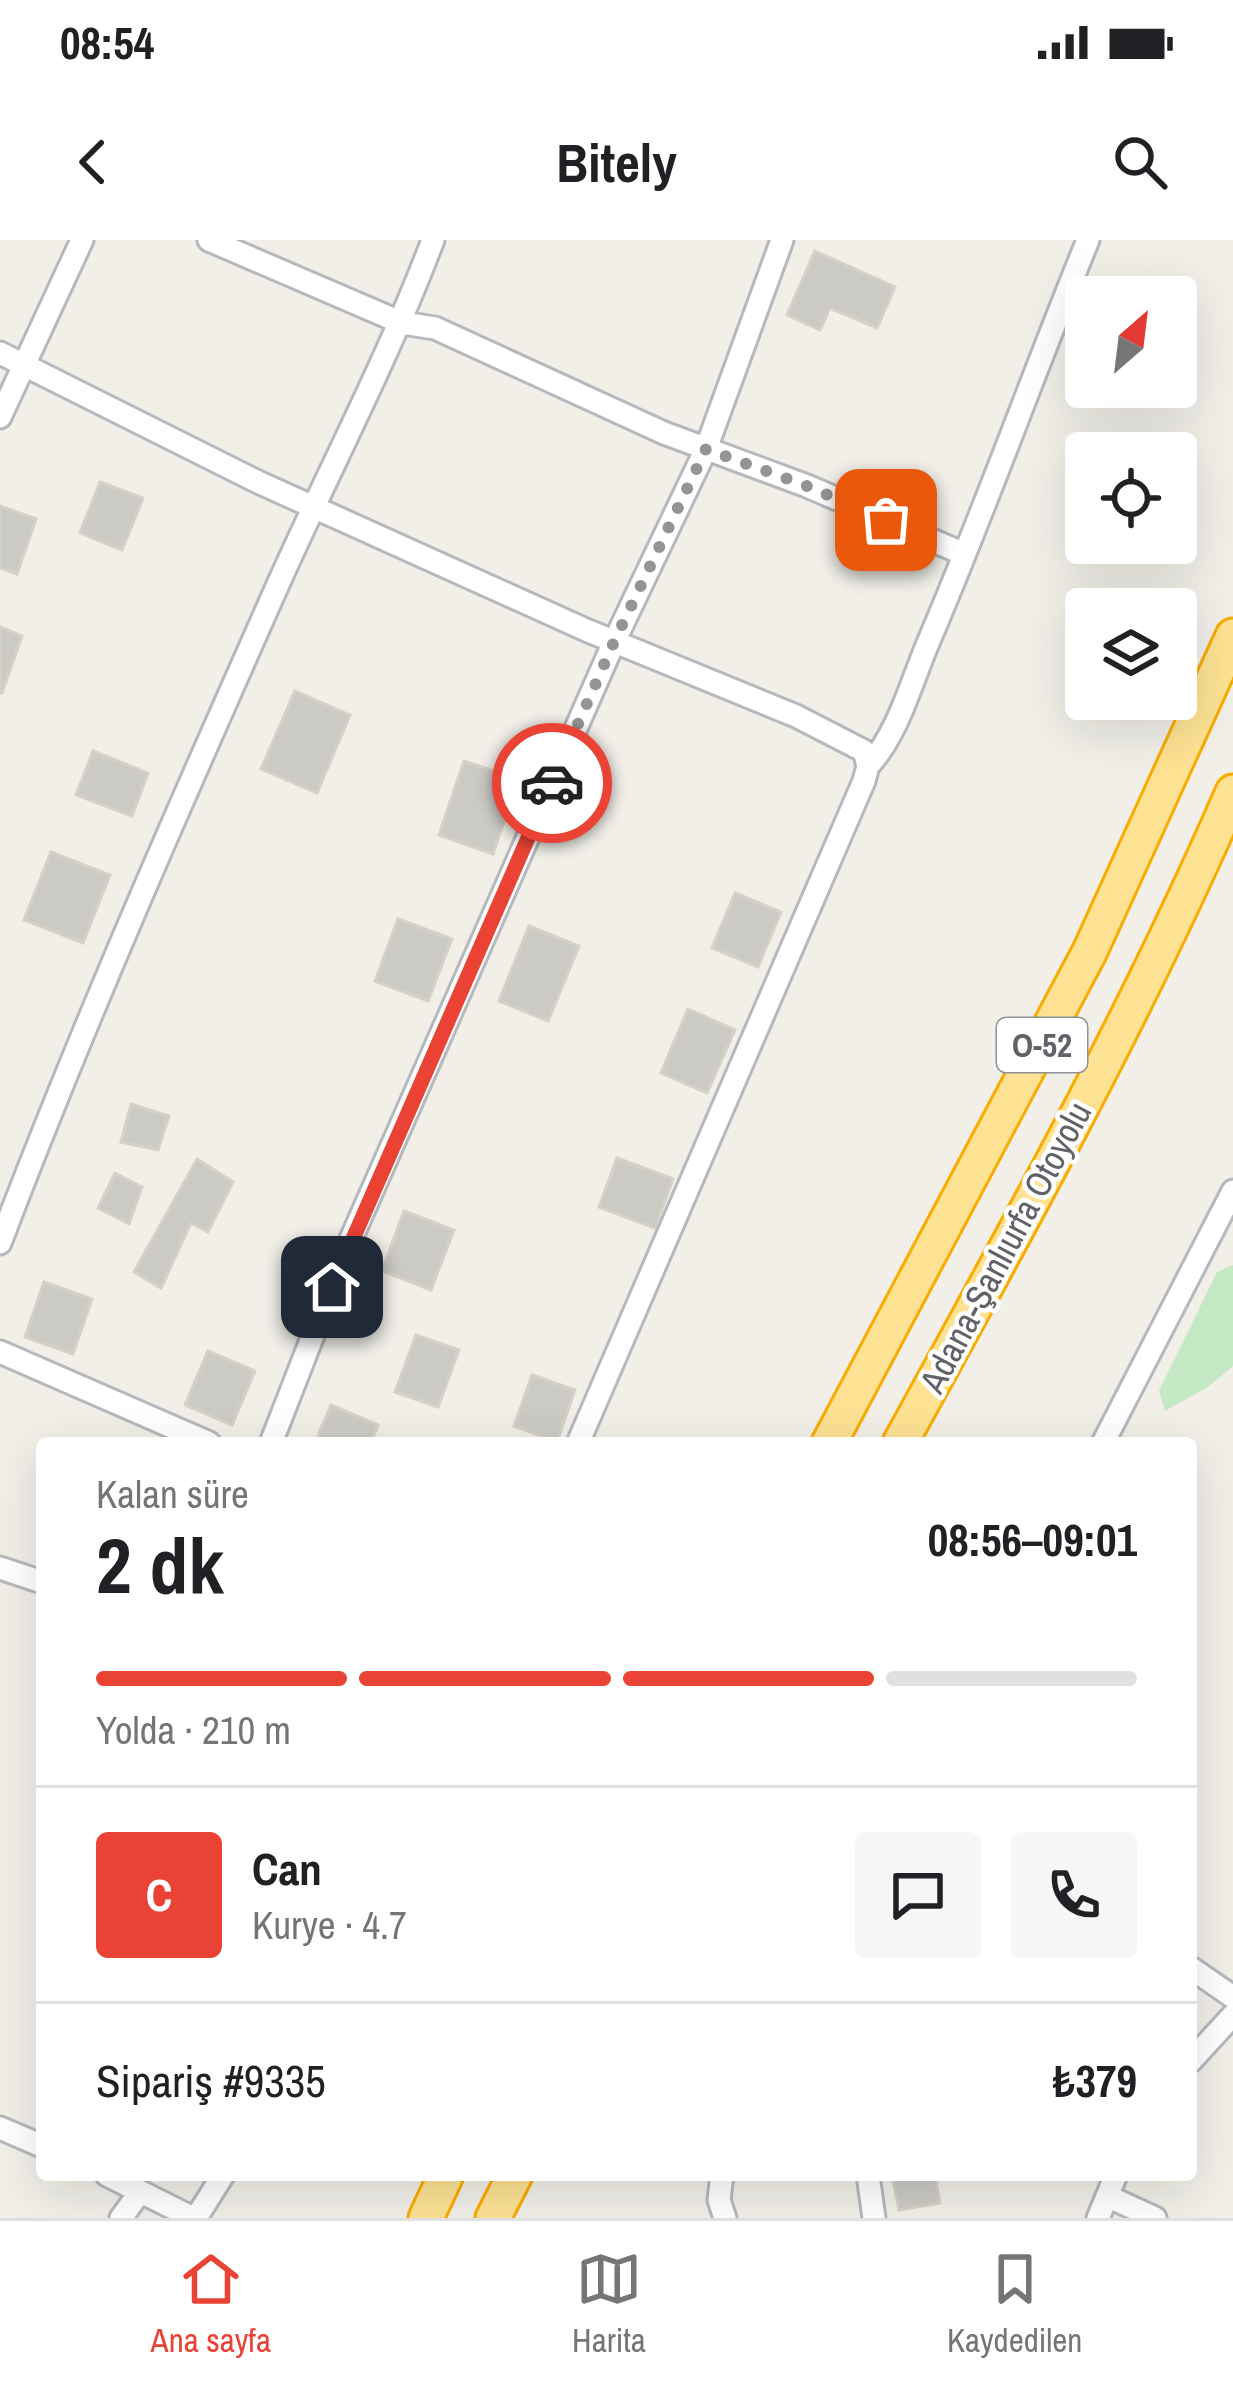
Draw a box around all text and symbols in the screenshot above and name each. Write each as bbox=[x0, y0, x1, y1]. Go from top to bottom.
text: 08:54 bbox=[60, 12, 154, 73]
text: Bitely bbox=[556, 126, 677, 199]
icon: back bbox=[60, 129, 126, 195]
icon: search bbox=[1107, 129, 1173, 195]
north arrow bbox=[1065, 276, 1197, 408]
map controls bbox=[1065, 276, 1197, 720]
button: locate bbox=[1065, 432, 1197, 564]
pin bbox=[835, 469, 937, 571]
icon: bag bbox=[853, 487, 919, 553]
button: layers bbox=[1065, 588, 1197, 720]
courier bbox=[492, 723, 612, 843]
icon: car bbox=[519, 750, 585, 816]
road number: O-52 bbox=[997, 1018, 1087, 1072]
street label: Adana-Şanlıurfa Otoyolu bbox=[907, 1093, 1102, 1402]
pin bbox=[281, 1236, 383, 1338]
icon: home bbox=[299, 1254, 365, 1320]
text: Kalan süre bbox=[96, 1468, 249, 1520]
text: 08:56–09:01 bbox=[928, 1509, 1137, 1570]
text: 2 dk bbox=[96, 1512, 224, 1617]
text: Yolda · 210 m bbox=[96, 1704, 291, 1756]
button: chat bbox=[855, 1832, 981, 1958]
button: phone bbox=[1011, 1832, 1137, 1958]
text: Can bbox=[252, 1838, 322, 1899]
text: C bbox=[146, 1864, 172, 1925]
text: Kurye · 4.7 bbox=[252, 1899, 407, 1951]
text: Sipariş #9335 bbox=[96, 2050, 326, 2111]
text: ₺379 bbox=[1053, 2050, 1137, 2111]
tab: Ana sayfa bbox=[151, 2246, 271, 2362]
tab: Harita bbox=[572, 2246, 646, 2362]
tab: Kaydedilen bbox=[947, 2246, 1082, 2362]

